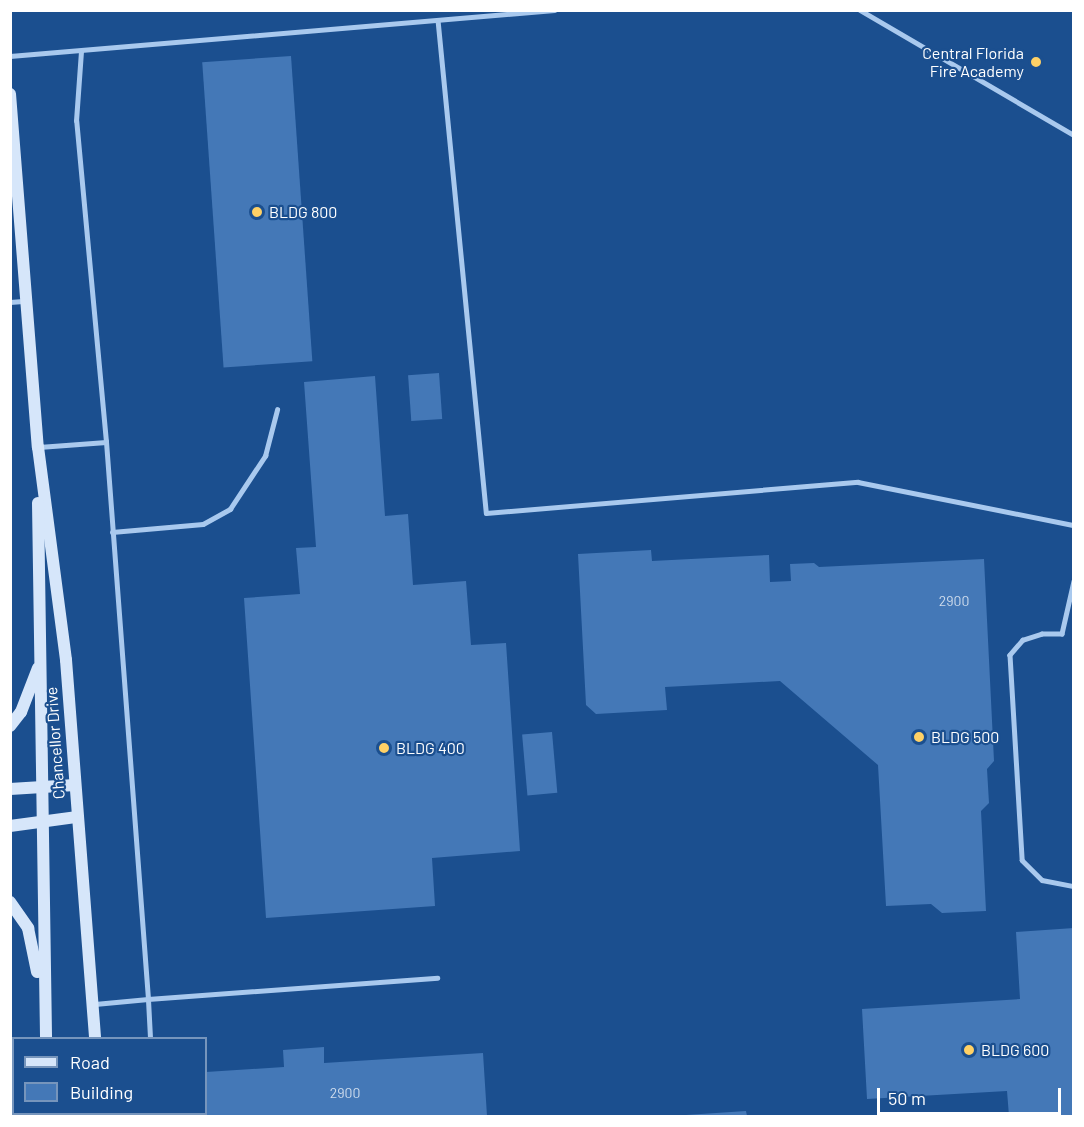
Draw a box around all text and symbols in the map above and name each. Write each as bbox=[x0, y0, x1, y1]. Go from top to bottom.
place label: Central Florida Fire Academy bbox=[922, 43, 1024, 81]
marker: Central Florida Fire Academy bbox=[1029, 55, 1043, 69]
place label: BLDG 800 bbox=[269, 202, 337, 222]
marker: BLDG 800 bbox=[250, 205, 264, 219]
house number: 2900 bbox=[939, 593, 969, 609]
street label: Chancellor Drive bbox=[41, 686, 69, 800]
place label: BLDG 500 bbox=[931, 727, 999, 747]
marker: BLDG 500 bbox=[912, 730, 926, 744]
place label: BLDG 400 bbox=[396, 738, 465, 758]
marker: BLDG 400 bbox=[377, 741, 391, 755]
legend bbox=[12, 1037, 207, 1115]
place label: BLDG 600 bbox=[981, 1040, 1049, 1060]
marker: BLDG 600 bbox=[962, 1043, 976, 1057]
text: Road bbox=[70, 1051, 110, 1073]
scale bar bbox=[880, 1076, 1064, 1114]
text: Building bbox=[70, 1081, 133, 1103]
house number: 2900 bbox=[330, 1085, 360, 1101]
text: 50 m bbox=[888, 1087, 926, 1109]

